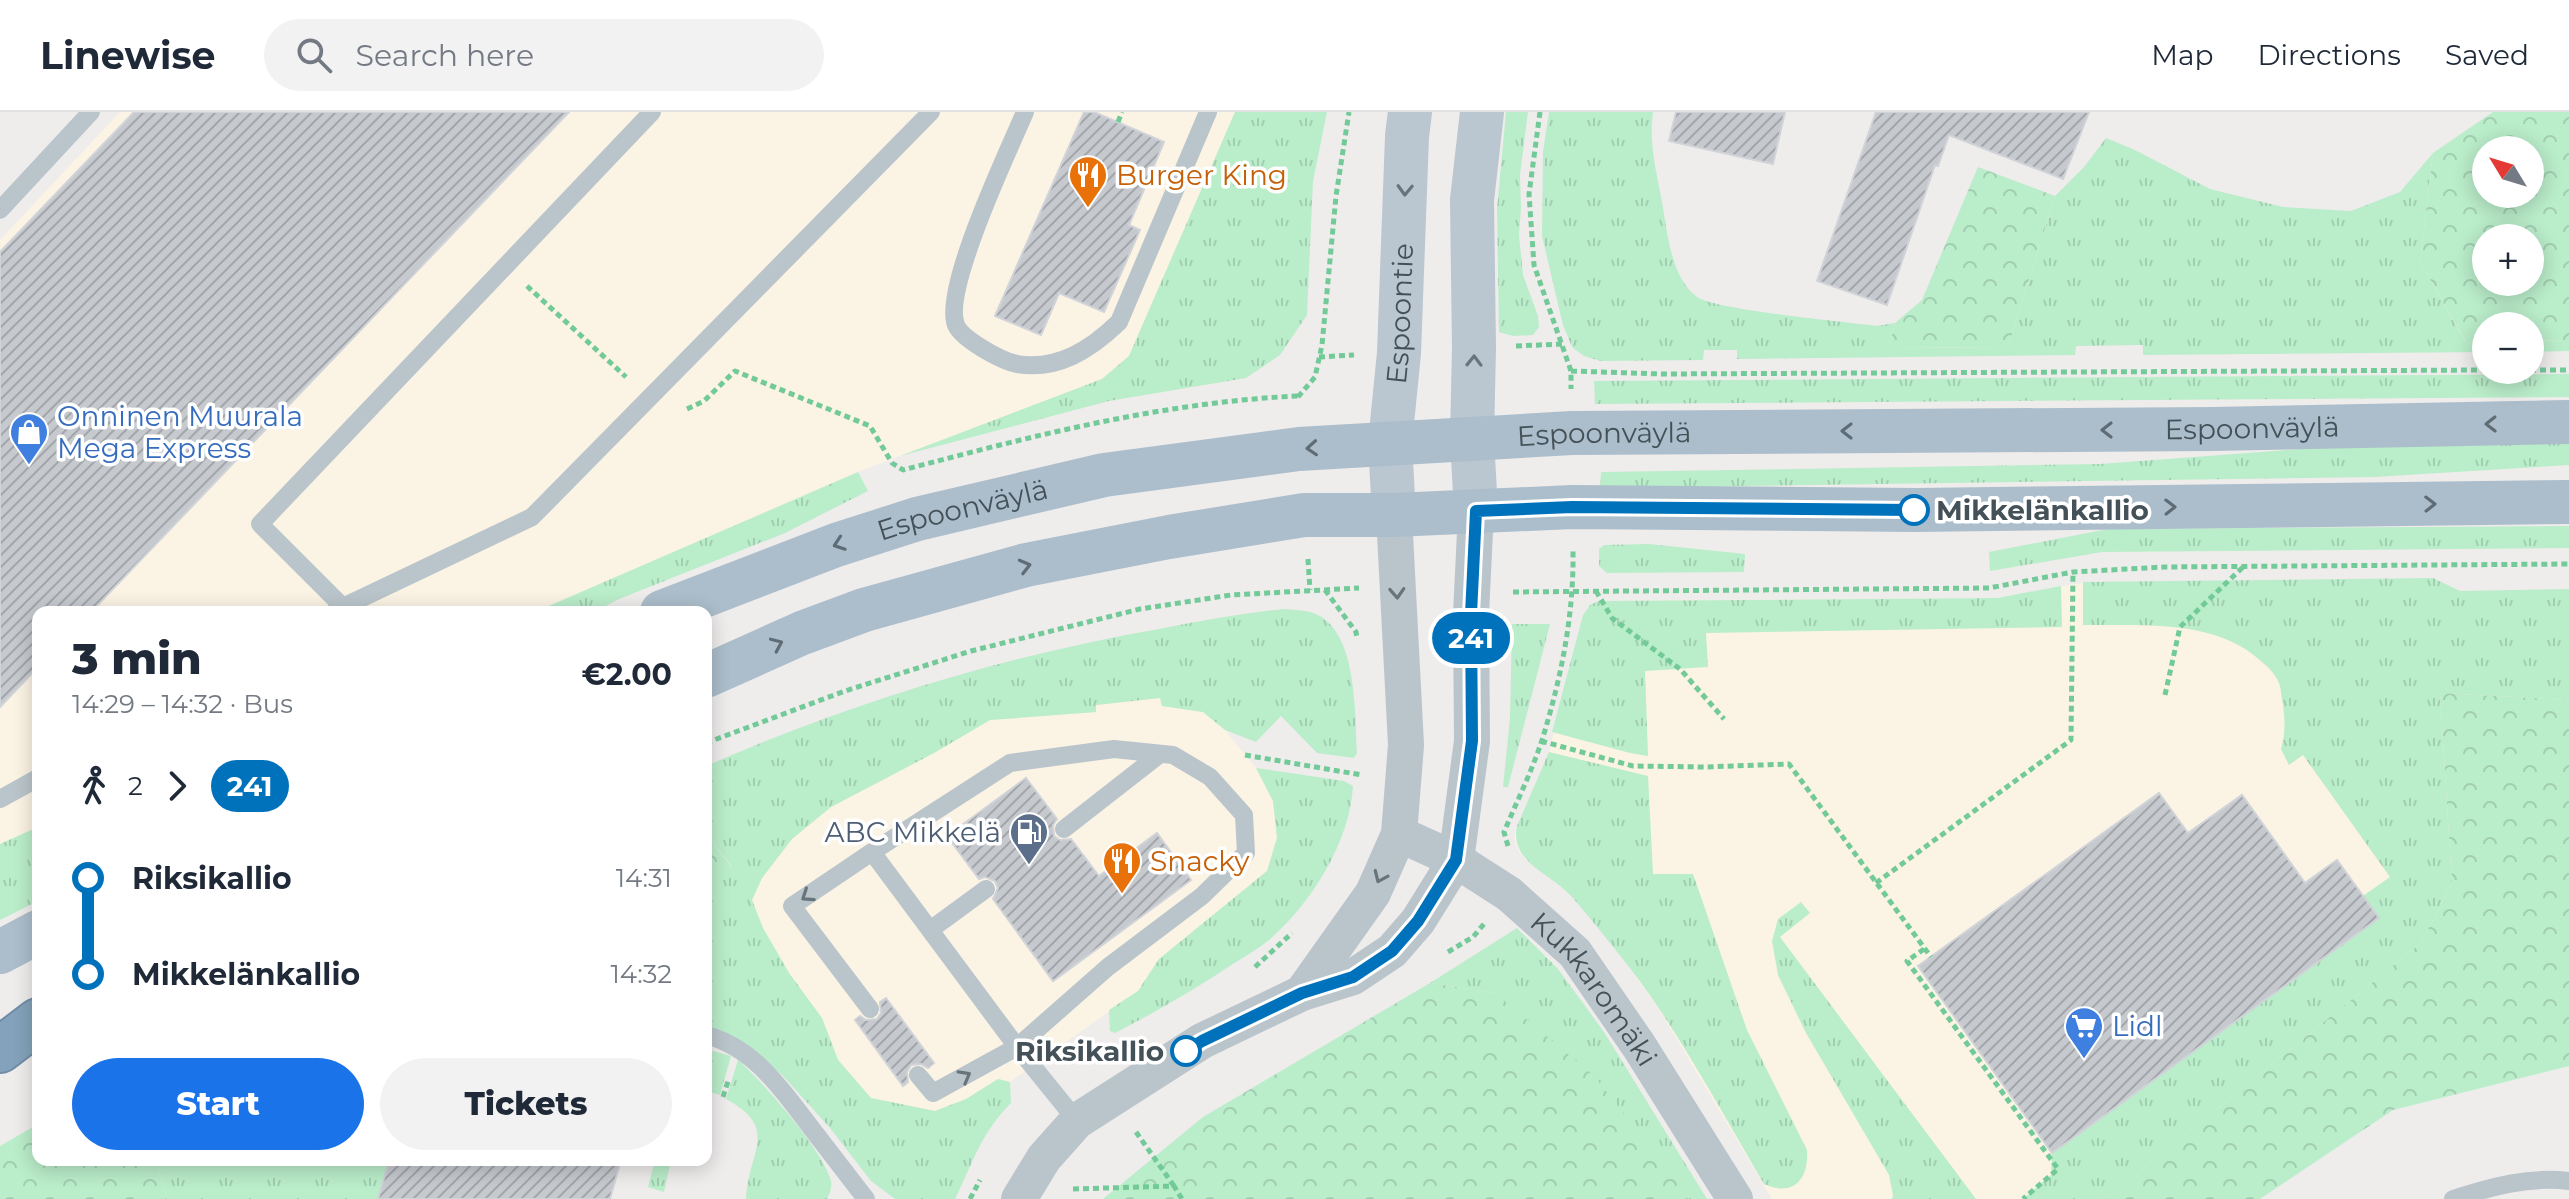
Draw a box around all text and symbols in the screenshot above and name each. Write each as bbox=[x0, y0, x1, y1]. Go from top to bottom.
search box bbox=[264, 19, 824, 91]
text: Linewise bbox=[40, 32, 216, 79]
icon: search bbox=[292, 33, 336, 77]
text: Search here bbox=[356, 37, 534, 74]
text: Map bbox=[2151, 38, 2213, 72]
text: Directions bbox=[2257, 38, 2401, 72]
text: Saved bbox=[2445, 38, 2529, 72]
north arrow bbox=[2472, 136, 2544, 208]
map controls bbox=[2472, 136, 2544, 384]
restaurant icon: Burger King bbox=[1067, 154, 1109, 209]
place label: Burger King bbox=[1116, 158, 1287, 192]
one-way arrow bbox=[1396, 184, 1413, 197]
button: + bbox=[2472, 224, 2544, 296]
street label: Espoontie bbox=[1379, 242, 1420, 386]
button: − bbox=[2472, 312, 2544, 384]
one-way arrow bbox=[1465, 354, 1483, 367]
place label: Onninen Muurala Mega Express bbox=[57, 399, 303, 465]
street label: Espoonväylä bbox=[2165, 410, 2340, 446]
shop icon: Onninen Muurala Mega Express bbox=[8, 411, 50, 466]
street label: Espoonväylä bbox=[1516, 415, 1692, 453]
one-way arrow bbox=[2484, 415, 2497, 432]
one-way arrow bbox=[2100, 421, 2113, 439]
one-way arrow bbox=[1840, 423, 1853, 440]
one-way arrow bbox=[1305, 439, 1318, 456]
street label: Espoonväylä bbox=[873, 472, 1051, 548]
place label: Mikkelänkallio bbox=[1936, 493, 2149, 527]
marker: Mikkelänkallio bbox=[1899, 495, 1929, 525]
one-way arrow bbox=[2424, 495, 2437, 513]
one-way arrow bbox=[2164, 498, 2177, 516]
one-way arrow bbox=[833, 535, 847, 551]
one-way arrow bbox=[1017, 558, 1031, 575]
one-way arrow bbox=[1388, 587, 1405, 600]
line badge: 241 bbox=[1425, 612, 1517, 664]
text: 241 bbox=[1448, 621, 1494, 655]
text: 3 min bbox=[72, 631, 202, 685]
one-way arrow bbox=[769, 638, 783, 654]
text: €2.00 bbox=[582, 656, 672, 693]
text: 14:29 – 14:32 · Bus bbox=[72, 688, 293, 720]
icon: walk bbox=[72, 764, 116, 808]
icon: forward bbox=[155, 764, 199, 808]
text: 241 bbox=[227, 769, 273, 803]
text: 2 bbox=[128, 770, 143, 802]
fuel station icon: ABC Mikkelä bbox=[1008, 811, 1050, 866]
place label: ABC Mikkelä bbox=[824, 815, 1001, 849]
restaurant icon: Snacky bbox=[1101, 840, 1143, 895]
place label: Snacky bbox=[1150, 844, 1250, 878]
text: Riksikallio bbox=[132, 860, 292, 897]
text: 14:31 bbox=[616, 862, 672, 894]
one-way arrow bbox=[1373, 869, 1389, 883]
one-way arrow bbox=[802, 886, 816, 901]
street label: Kukkaromäki bbox=[1524, 905, 1664, 1072]
text: Mikkelänkallio bbox=[132, 956, 360, 993]
text: 14:32 bbox=[610, 958, 672, 990]
supermarket icon: Lidl bbox=[2063, 1005, 2105, 1060]
place label: Lidl bbox=[2112, 1009, 2163, 1043]
place label: Riksikallio bbox=[1015, 1034, 1164, 1068]
marker: Riksikallio bbox=[1171, 1036, 1201, 1066]
button: Start bbox=[72, 1058, 364, 1150]
button: Tickets bbox=[380, 1058, 672, 1150]
one-way arrow bbox=[956, 1070, 971, 1085]

